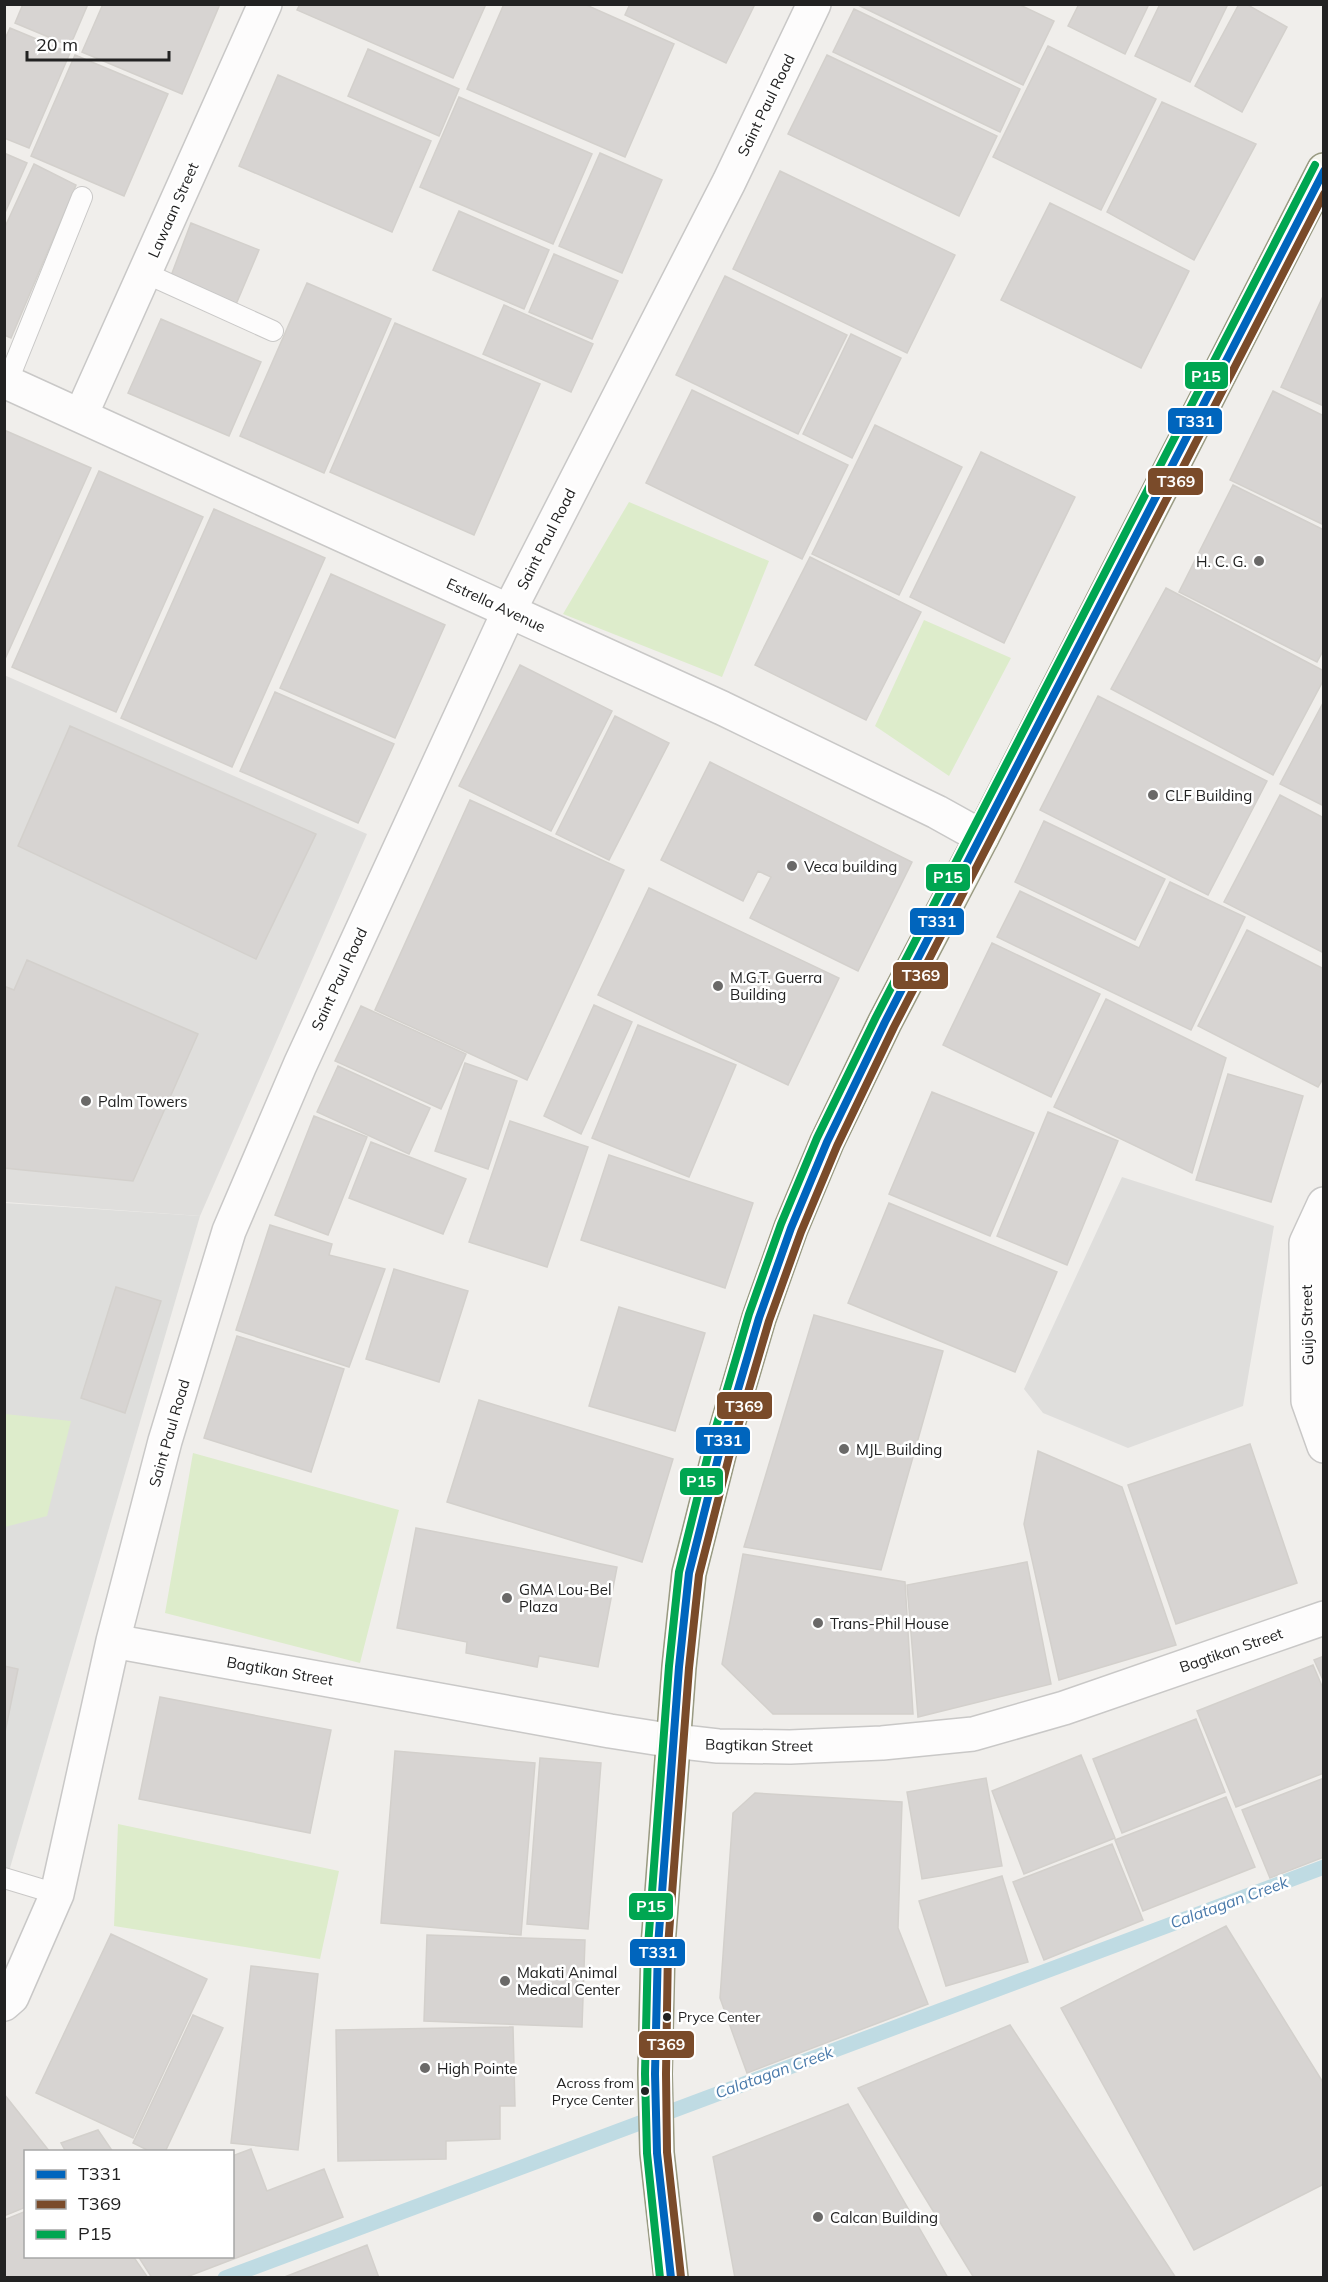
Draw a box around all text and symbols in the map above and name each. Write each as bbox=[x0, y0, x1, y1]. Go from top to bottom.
scale bar bbox=[27, 24, 170, 62]
text: 20 m bbox=[36, 33, 78, 56]
street label: Saint Paul Road bbox=[733, 51, 799, 159]
street label: Lawaan Street bbox=[144, 159, 202, 261]
line badge: P15 bbox=[1184, 361, 1229, 390]
text: P15 bbox=[1191, 366, 1221, 386]
line badge: T331 bbox=[1167, 407, 1223, 435]
text: T331 bbox=[1176, 411, 1214, 431]
line badge: T369 bbox=[1147, 467, 1204, 496]
text: T369 bbox=[1157, 471, 1195, 491]
street label: Saint Paul Road bbox=[512, 485, 580, 593]
place label: H. C. G. bbox=[1196, 552, 1247, 571]
marker: H. C. G. bbox=[1252, 554, 1266, 568]
street label: Estrella Avenue bbox=[443, 574, 549, 636]
place label: CLF Building bbox=[1165, 786, 1252, 805]
marker: CLF Building bbox=[1146, 788, 1160, 802]
place label: Veca building bbox=[804, 857, 897, 876]
marker: Veca building bbox=[785, 859, 799, 873]
line badge: P15 bbox=[925, 863, 971, 892]
text: P15 bbox=[933, 867, 963, 887]
line badge: T331 bbox=[909, 907, 965, 936]
text: T331 bbox=[918, 911, 956, 931]
street label: Saint Paul Road bbox=[307, 925, 371, 1033]
line badge: T369 bbox=[892, 961, 949, 990]
text: T369 bbox=[902, 965, 940, 985]
place label: M.G.T. Guerra Building bbox=[730, 968, 822, 1004]
marker: M.G.T. Guerra Building bbox=[711, 979, 725, 993]
place label: Palm Towers bbox=[98, 1092, 187, 1111]
marker: Palm Towers bbox=[79, 1094, 93, 1108]
street label: Guijo Street bbox=[1297, 1284, 1317, 1366]
street label: Saint Paul Road bbox=[145, 1377, 193, 1489]
line badge: T369 bbox=[716, 1391, 773, 1420]
text: T369 bbox=[725, 1396, 763, 1416]
line badge: T331 bbox=[695, 1426, 751, 1455]
text: T331 bbox=[704, 1430, 742, 1450]
place label: MJL Building bbox=[856, 1440, 942, 1459]
marker: MJL Building bbox=[837, 1442, 851, 1456]
line badge: P15 bbox=[679, 1467, 724, 1496]
text: P15 bbox=[686, 1471, 716, 1491]
place label: GMA Lou-Bel Plaza bbox=[519, 1580, 611, 1616]
marker: GMA Lou-Bel Plaza bbox=[500, 1591, 514, 1605]
place label: Trans-Phil House bbox=[830, 1614, 949, 1633]
marker: Trans-Phil House bbox=[811, 1616, 825, 1630]
street label: Bagtikan Street bbox=[1177, 1623, 1285, 1677]
street label: Bagtikan Street bbox=[225, 1652, 335, 1690]
street label: Bagtikan Street bbox=[705, 1735, 813, 1755]
water label: Calatagan Creek bbox=[1167, 1871, 1291, 1933]
line badge: P15 bbox=[628, 1892, 674, 1921]
text: P15 bbox=[636, 1896, 666, 1916]
line badge: T331 bbox=[629, 1938, 686, 1967]
text: T331 bbox=[639, 1942, 677, 1962]
place label: Makati Animal Medical Center bbox=[517, 1963, 620, 1999]
marker: Makati Animal Medical Center bbox=[498, 1974, 512, 1988]
place label: Pryce Center bbox=[678, 2008, 761, 2026]
marker: Pryce Center bbox=[661, 2011, 673, 2023]
line badge: T369 bbox=[638, 2030, 695, 2059]
text: T369 bbox=[647, 2034, 685, 2054]
water label: Calatagan Creek bbox=[712, 2041, 836, 2103]
place label: High Pointe bbox=[437, 2059, 518, 2078]
marker: High Pointe bbox=[418, 2061, 432, 2075]
place label: Across from Pryce Center bbox=[552, 2074, 635, 2109]
marker: Across from Pryce Center bbox=[639, 2085, 651, 2097]
legend bbox=[24, 2150, 234, 2258]
text: T331 bbox=[78, 2162, 121, 2185]
text: T369 bbox=[78, 2192, 121, 2215]
place label: Calcan Building bbox=[830, 2208, 938, 2227]
marker: Calcan Building bbox=[811, 2210, 825, 2224]
text: P15 bbox=[78, 2222, 112, 2245]

